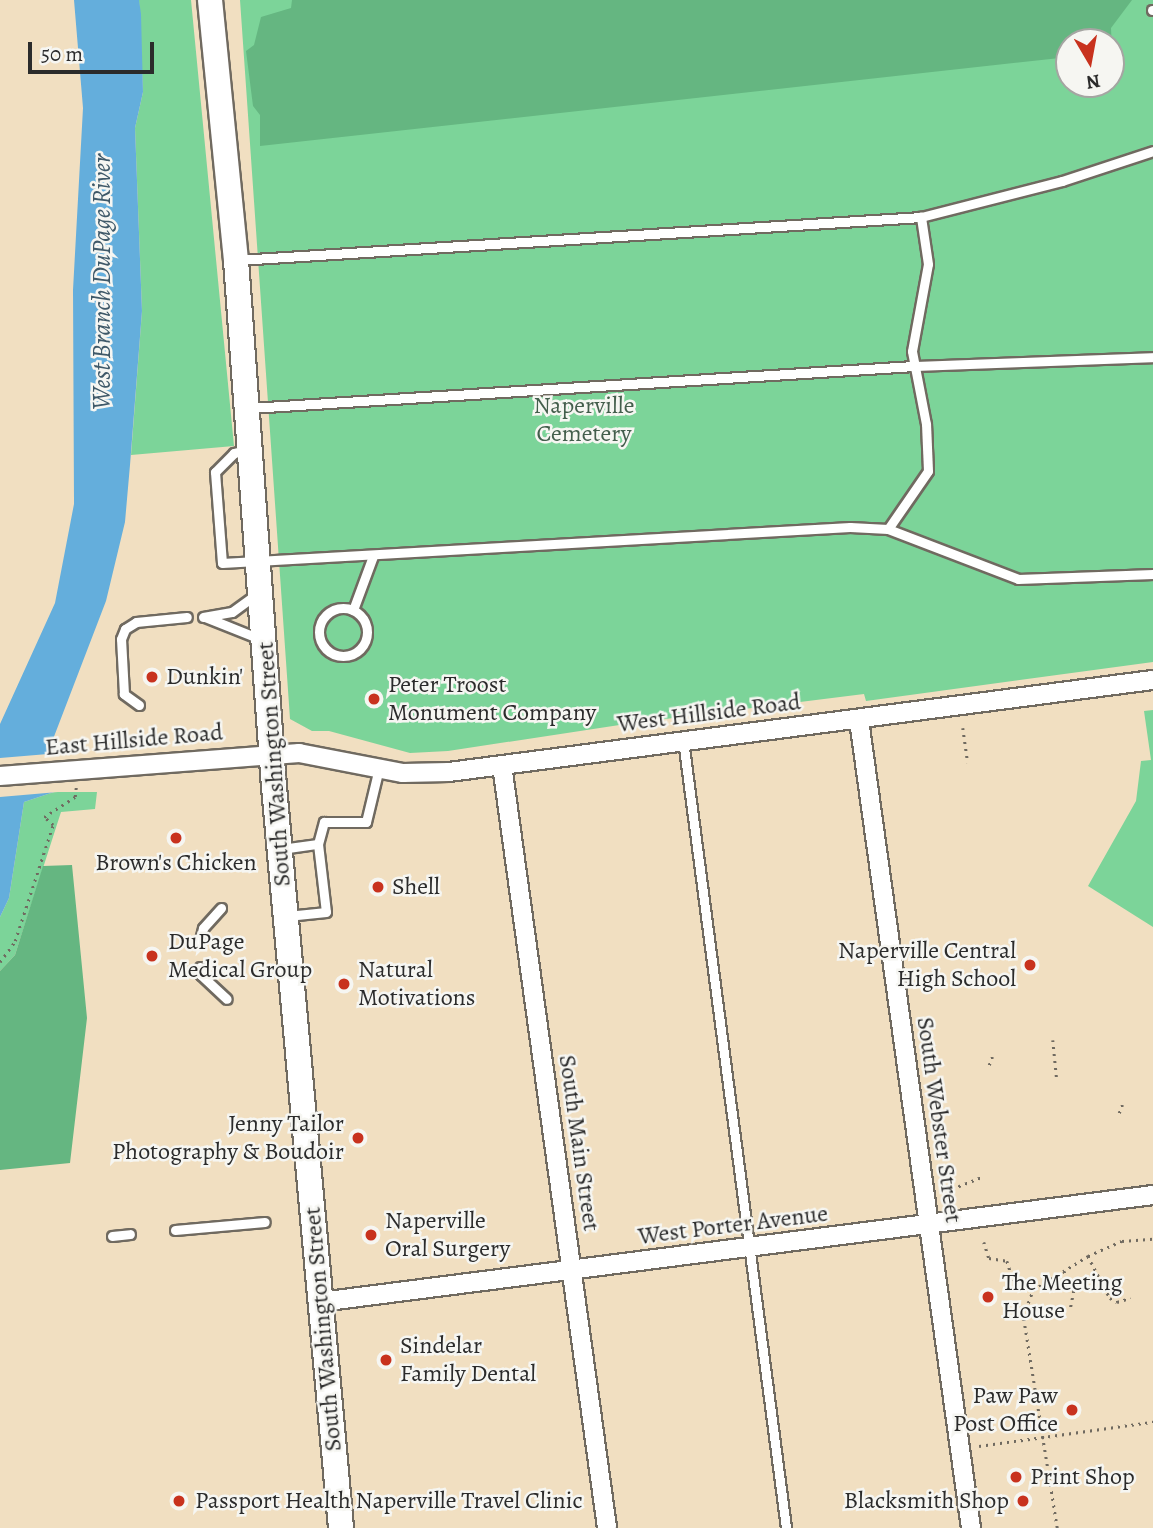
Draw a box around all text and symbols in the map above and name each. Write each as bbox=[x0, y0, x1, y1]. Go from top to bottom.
scale bar bbox=[32, 28, 158, 72]
north arrow bbox=[1055, 28, 1125, 98]
text: 50 m bbox=[41, 40, 83, 68]
text: N bbox=[1084, 68, 1102, 96]
water label: West Branch DuPage River bbox=[86, 154, 118, 410]
park label: Naperville Cemetery bbox=[534, 392, 634, 448]
street label: South Washington Street bbox=[251, 641, 297, 887]
place label: Dunkin' bbox=[166, 663, 243, 691]
marker: Dunkin' bbox=[144, 669, 160, 685]
place label: Peter Troost Monument Company bbox=[388, 671, 596, 727]
street label: West Hillside Road bbox=[616, 687, 802, 739]
marker: Peter Troost Monument Company bbox=[366, 691, 382, 707]
street label: East Hillside Road bbox=[44, 718, 224, 762]
marker: Brown's Chicken bbox=[168, 830, 184, 846]
place label: Brown's Chicken bbox=[95, 849, 257, 877]
place label: Shell bbox=[392, 873, 440, 901]
marker: Shell bbox=[370, 879, 386, 895]
place label: DuPage Medical Group bbox=[168, 928, 312, 984]
place label: Naperville Central High School bbox=[838, 937, 1016, 993]
marker: DuPage Medical Group bbox=[142, 946, 162, 966]
place label: Natural Motivations bbox=[358, 956, 475, 1012]
marker: Naperville Central High School bbox=[1022, 957, 1038, 973]
marker: Natural Motivations bbox=[336, 976, 352, 992]
street label: South Webster Street bbox=[910, 1015, 968, 1225]
street label: South Main Street bbox=[552, 1053, 606, 1233]
place label: Jenny Tailor Photography & Boudoir bbox=[112, 1110, 344, 1166]
marker: Jenny Tailor Photography & Boudoir bbox=[350, 1130, 366, 1146]
street label: West Porter Avenue bbox=[636, 1199, 830, 1251]
street label: South Washington Street bbox=[298, 1205, 348, 1453]
place label: Naperville Oral Surgery bbox=[385, 1207, 510, 1263]
marker: Naperville Oral Surgery bbox=[363, 1227, 379, 1243]
place label: The Meeting House bbox=[1002, 1269, 1122, 1325]
marker: The Meeting House bbox=[980, 1289, 996, 1305]
place label: Sindelar Family Dental bbox=[400, 1332, 536, 1388]
marker: Sindelar Family Dental bbox=[378, 1352, 394, 1368]
place label: Paw Paw Post Office bbox=[953, 1382, 1058, 1438]
marker: Paw Paw Post Office bbox=[1064, 1402, 1080, 1418]
place label: Print Shop bbox=[1030, 1463, 1135, 1491]
marker: Print Shop bbox=[1008, 1469, 1024, 1485]
place label: Passport Health Naperville Travel Clinic bbox=[195, 1487, 583, 1515]
place label: Blacksmith Shop bbox=[844, 1487, 1009, 1515]
marker: Passport Health Naperville Travel Clinic bbox=[169, 1491, 189, 1511]
marker: Blacksmith Shop bbox=[1015, 1493, 1031, 1509]

